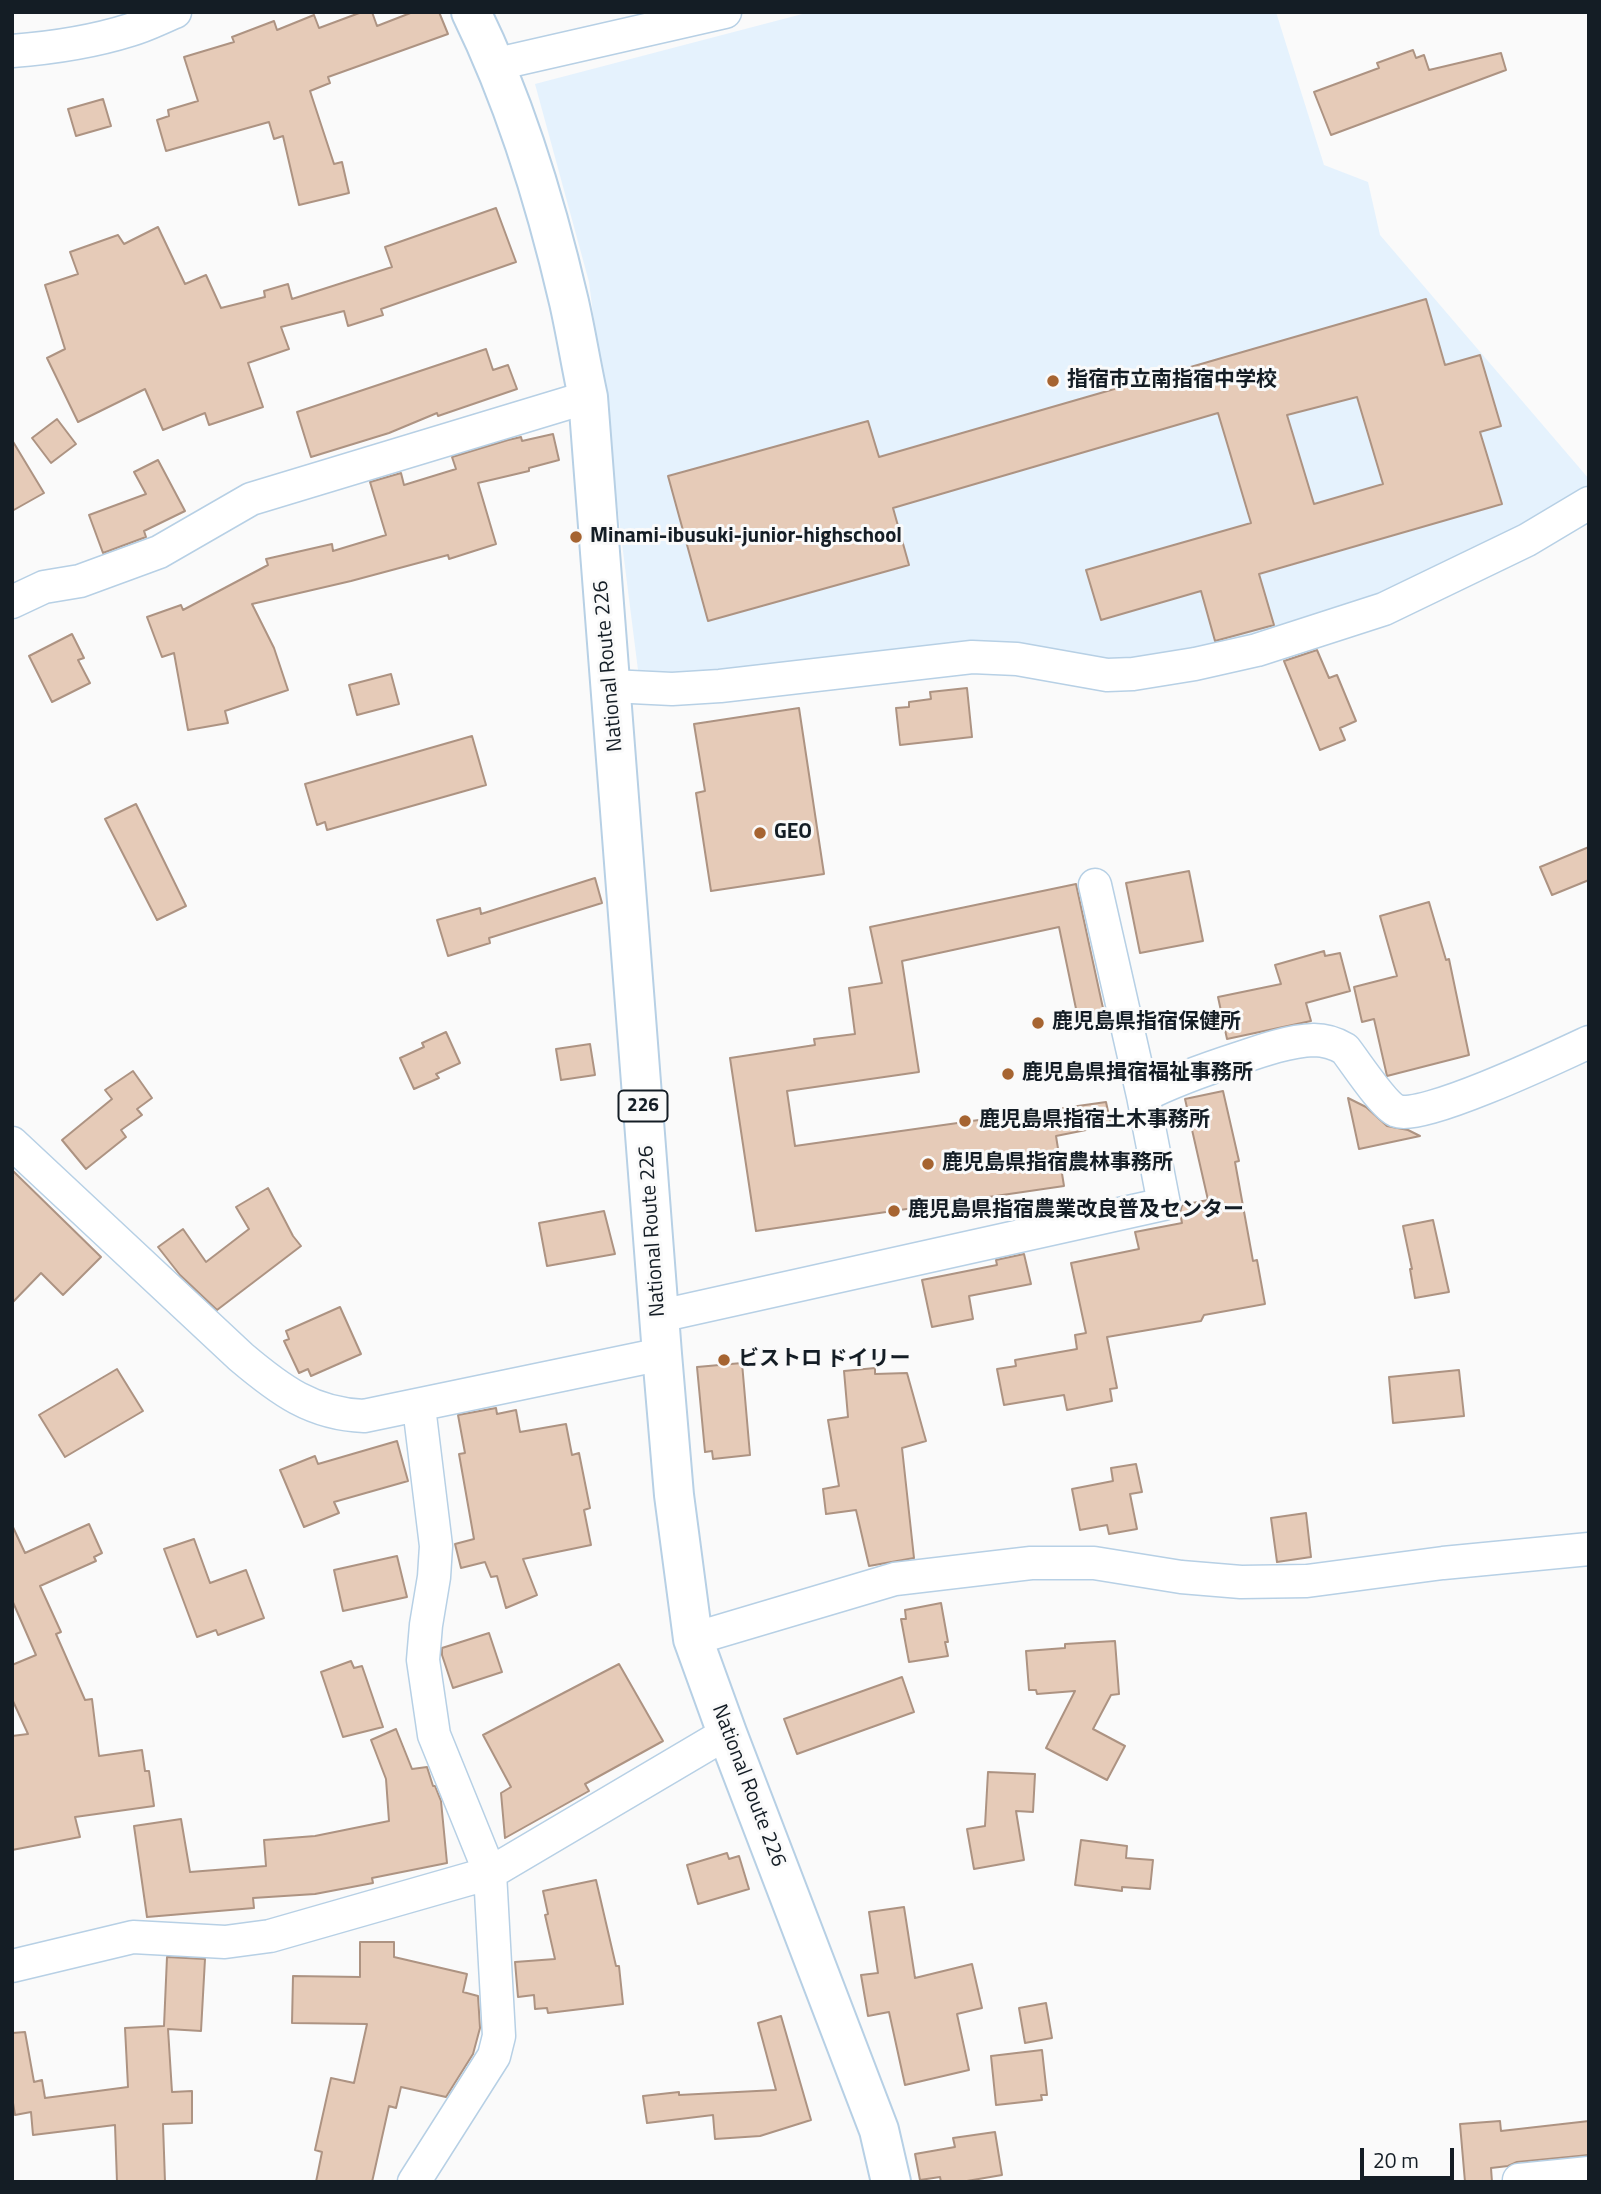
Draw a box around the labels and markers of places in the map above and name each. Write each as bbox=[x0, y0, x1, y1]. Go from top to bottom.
place label: 指宿市立南指宿中学校 bbox=[1067, 368, 1277, 394]
marker: 指宿市立南指宿中学校 bbox=[1045, 373, 1061, 389]
place label: Minami-ibusuki-junior-highschool bbox=[590, 524, 902, 550]
marker: Minami-ibusuki-junior-highschool bbox=[568, 529, 584, 545]
place label: GEO bbox=[774, 820, 812, 846]
marker: GEO bbox=[752, 825, 768, 841]
place label: 鹿児島県指宿保健所 bbox=[1052, 1010, 1241, 1036]
marker: 鹿児島県指宿保健所 bbox=[1030, 1015, 1046, 1031]
place label: 鹿児島県揖宿福祉事務所 bbox=[1022, 1061, 1253, 1087]
marker: 鹿児島県揖宿福祉事務所 bbox=[1000, 1066, 1016, 1082]
place label: 鹿児島県指宿土木事務所 bbox=[979, 1108, 1210, 1134]
marker: 鹿児島県指宿土木事務所 bbox=[957, 1113, 973, 1129]
place label: 鹿児島県指宿農林事務所 bbox=[942, 1151, 1173, 1177]
marker: 鹿児島県指宿農林事務所 bbox=[920, 1156, 936, 1172]
place label: 鹿児島県指宿農業改良普及センター bbox=[908, 1198, 1244, 1224]
marker: 鹿児島県指宿農業改良普及センター bbox=[886, 1203, 902, 1219]
place label: ビストロ ドイリー bbox=[738, 1347, 911, 1373]
marker: ビストロ ドイリー bbox=[716, 1352, 732, 1368]

